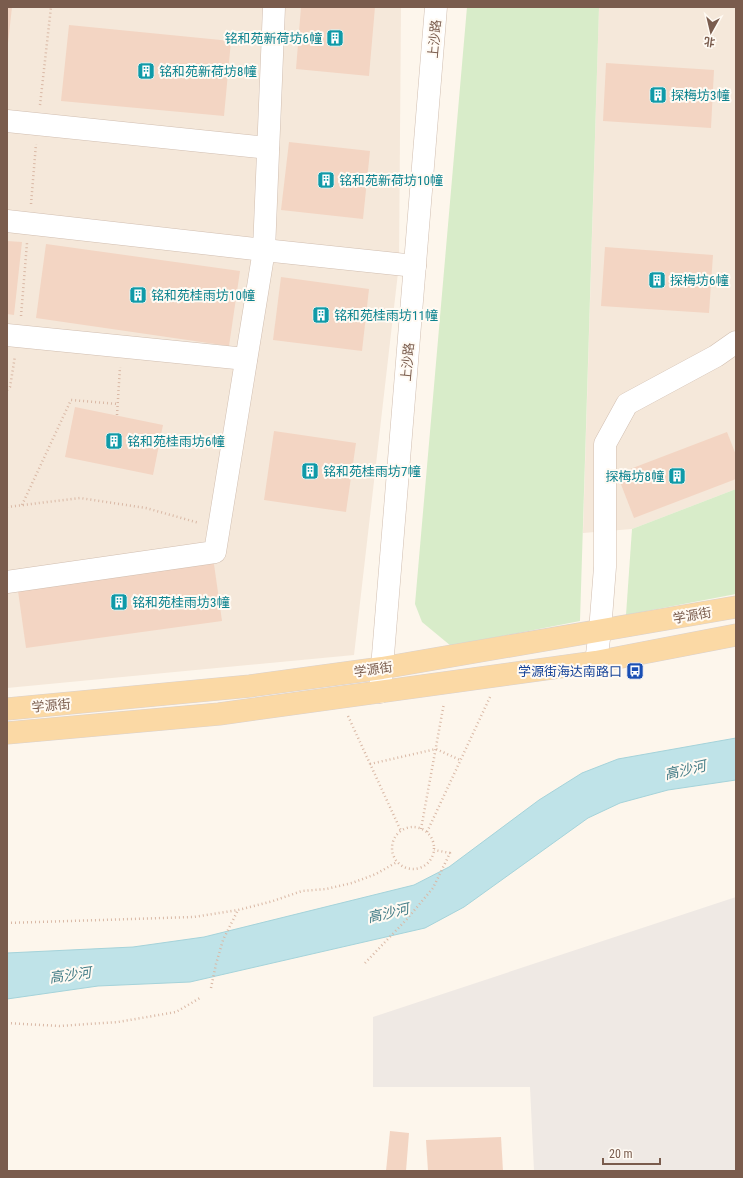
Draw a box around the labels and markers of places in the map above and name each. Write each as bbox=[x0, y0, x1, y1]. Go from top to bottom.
building icon: 铭和苑新荷坊6幢 bbox=[325, 28, 345, 48]
place label: 铭和苑新荷坊6幢 bbox=[225, 31, 322, 46]
building icon: 铭和苑新荷坊8幢 bbox=[136, 61, 156, 81]
place label: 铭和苑新荷坊8幢 bbox=[159, 64, 256, 79]
building icon: 探梅坊3幢 bbox=[648, 85, 668, 105]
place label: 探梅坊3幢 bbox=[671, 88, 729, 103]
building icon: 铭和苑新荷坊10幢 bbox=[316, 170, 336, 190]
place label: 铭和苑新荷坊10幢 bbox=[339, 173, 443, 188]
building icon: 探梅坊6幢 bbox=[647, 270, 667, 290]
place label: 探梅坊6幢 bbox=[670, 273, 728, 288]
building icon: 铭和苑桂雨坊10幢 bbox=[128, 285, 148, 305]
place label: 铭和苑桂雨坊10幢 bbox=[151, 288, 255, 303]
building icon: 铭和苑桂雨坊11幢 bbox=[311, 305, 331, 325]
place label: 铭和苑桂雨坊11幢 bbox=[334, 308, 438, 323]
building icon: 铭和苑桂雨坊6幢 bbox=[104, 431, 124, 451]
place label: 铭和苑桂雨坊6幢 bbox=[127, 434, 224, 449]
building icon: 铭和苑桂雨坊7幢 bbox=[300, 461, 320, 481]
place label: 铭和苑桂雨坊7幢 bbox=[323, 464, 420, 479]
building icon: 探梅坊8幢 bbox=[667, 466, 687, 486]
place label: 探梅坊8幢 bbox=[606, 469, 664, 484]
building icon: 铭和苑桂雨坊3幢 bbox=[109, 592, 129, 612]
place label: 铭和苑桂雨坊3幢 bbox=[132, 595, 229, 610]
bus stop icon: 学源街海达南路口 bbox=[625, 661, 645, 681]
place label: 学源街海达南路口 bbox=[518, 664, 622, 679]

